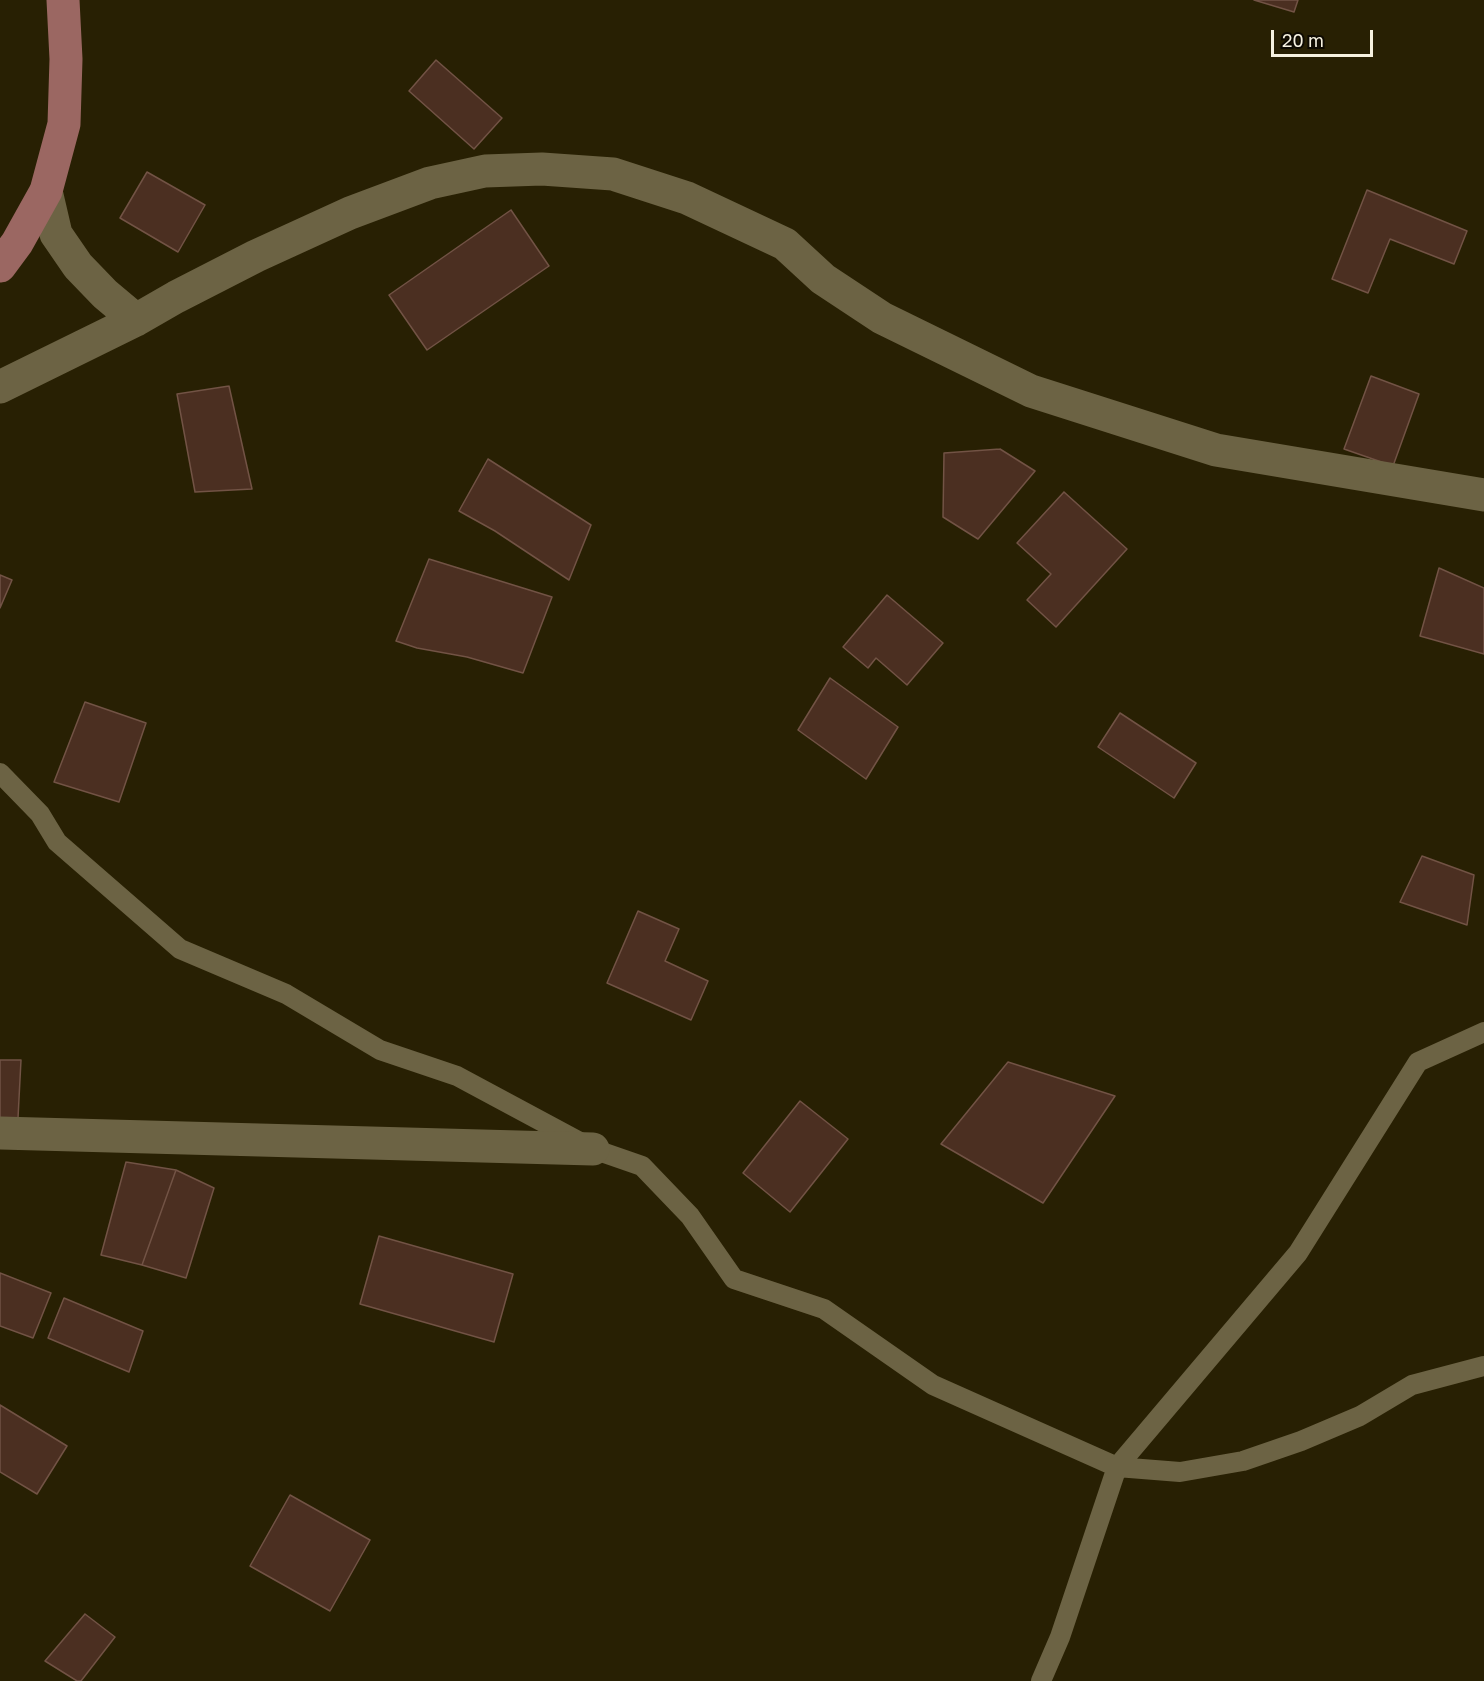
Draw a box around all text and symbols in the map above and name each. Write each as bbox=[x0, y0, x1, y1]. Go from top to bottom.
scale bar bbox=[1274, 18, 1376, 56]
text: 20 m bbox=[1282, 29, 1324, 51]

